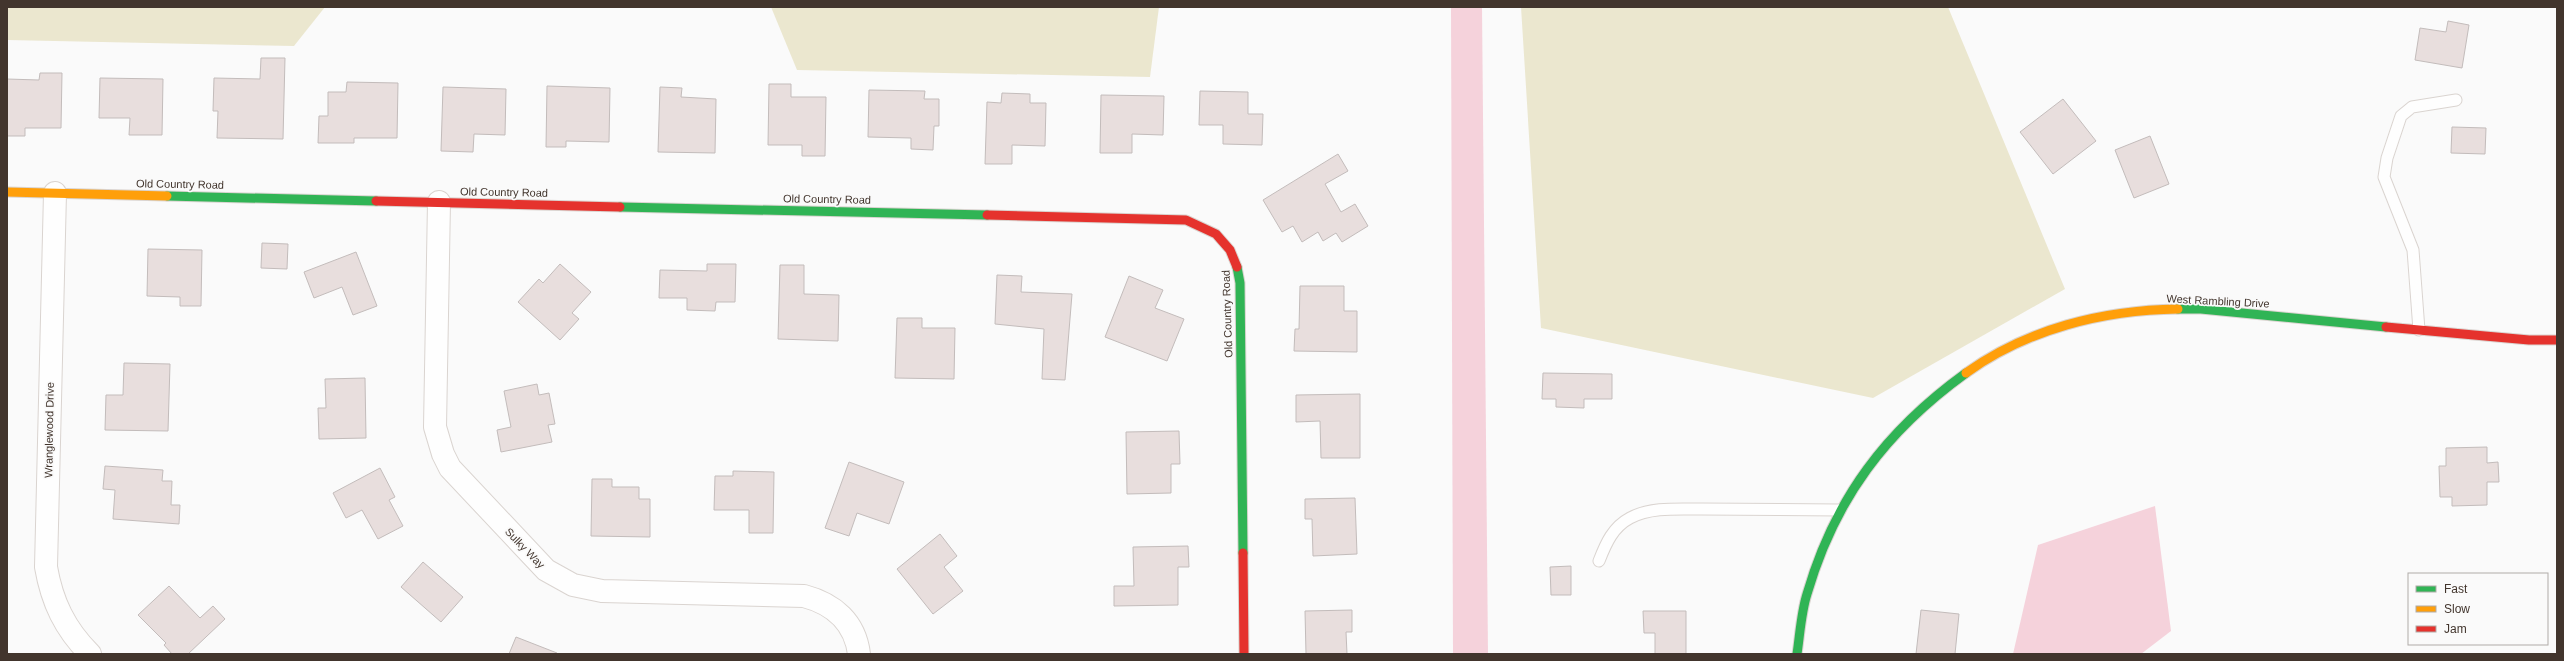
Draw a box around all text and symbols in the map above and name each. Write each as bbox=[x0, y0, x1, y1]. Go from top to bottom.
street label: Old Country Road bbox=[136, 177, 224, 191]
street label: Old Country Road bbox=[460, 185, 548, 199]
street label: Old Country Road bbox=[783, 192, 871, 206]
street label: Old Country Road bbox=[1219, 270, 1235, 358]
street label: West Rambling Drive bbox=[2166, 292, 2270, 310]
street label: Wranglewood Drive bbox=[42, 382, 56, 478]
street label: Sulky Way bbox=[503, 525, 548, 571]
legend bbox=[2408, 573, 2548, 645]
text: Fast bbox=[2444, 582, 2468, 596]
text: Slow bbox=[2444, 602, 2470, 616]
text: Jam bbox=[2444, 622, 2467, 636]

